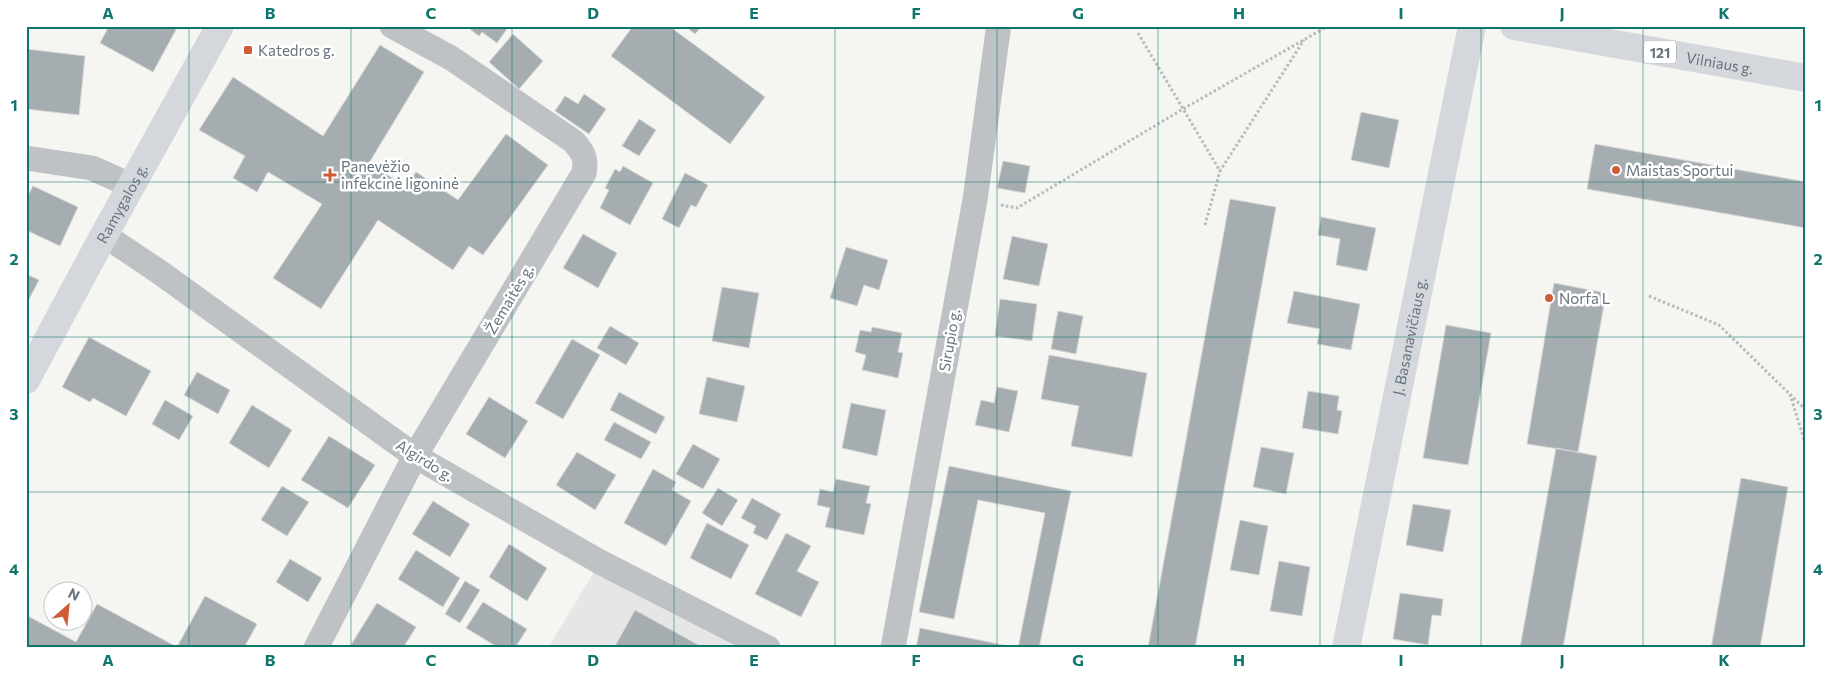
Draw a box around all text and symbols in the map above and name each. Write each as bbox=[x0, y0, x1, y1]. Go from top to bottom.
text: A bbox=[102, 3, 114, 22]
text: B bbox=[265, 3, 276, 22]
text: C bbox=[426, 3, 437, 22]
text: D bbox=[587, 3, 599, 22]
text: E bbox=[749, 3, 759, 22]
text: F bbox=[911, 3, 921, 22]
text: G bbox=[1072, 3, 1084, 22]
text: H bbox=[1233, 3, 1245, 22]
text: I bbox=[1398, 3, 1404, 22]
text: J bbox=[1559, 3, 1565, 22]
text: K bbox=[1718, 3, 1730, 22]
place label: Katedros g. bbox=[258, 41, 334, 59]
road number: 121 bbox=[1644, 41, 1676, 64]
marker: Katedros g. bbox=[242, 44, 254, 56]
street label: Vilniaus g. bbox=[1685, 48, 1755, 77]
text: 1 bbox=[10, 95, 18, 114]
text: 1 bbox=[1814, 95, 1822, 114]
place label: Panevėžio infekcinė ligoninė bbox=[341, 157, 459, 192]
street label: Ramygalos g. bbox=[92, 160, 151, 246]
place label: Maistas Sportui bbox=[1626, 161, 1733, 179]
marker: Maistas Sportui bbox=[1610, 164, 1622, 176]
marker: Panevėžio infekcinė ligoninė bbox=[323, 168, 337, 182]
text: 2 bbox=[9, 249, 19, 268]
text: 2 bbox=[1813, 249, 1823, 268]
street label: Žemaitės g. bbox=[480, 260, 537, 337]
street label: J. Basanavičiaus g. bbox=[1388, 276, 1430, 397]
place label: Norfa L bbox=[1559, 289, 1611, 307]
marker: Norfa L bbox=[1543, 292, 1555, 304]
street label: Sirupio g. bbox=[935, 307, 963, 373]
text: 3 bbox=[9, 404, 19, 423]
text: 3 bbox=[1813, 404, 1823, 423]
street label: Algirdo g. bbox=[393, 435, 457, 485]
text: 4 bbox=[9, 559, 19, 578]
text: 4 bbox=[1813, 559, 1823, 578]
north arrow bbox=[42, 582, 92, 632]
text: N bbox=[66, 584, 83, 604]
text: A bbox=[102, 650, 114, 669]
text: B bbox=[265, 650, 276, 669]
text: C bbox=[426, 650, 437, 669]
text: D bbox=[587, 650, 599, 669]
text: E bbox=[749, 650, 759, 669]
text: F bbox=[911, 650, 921, 669]
text: G bbox=[1072, 650, 1084, 669]
text: H bbox=[1233, 650, 1245, 669]
text: I bbox=[1398, 650, 1404, 669]
text: J bbox=[1559, 650, 1565, 669]
text: K bbox=[1718, 650, 1730, 669]

